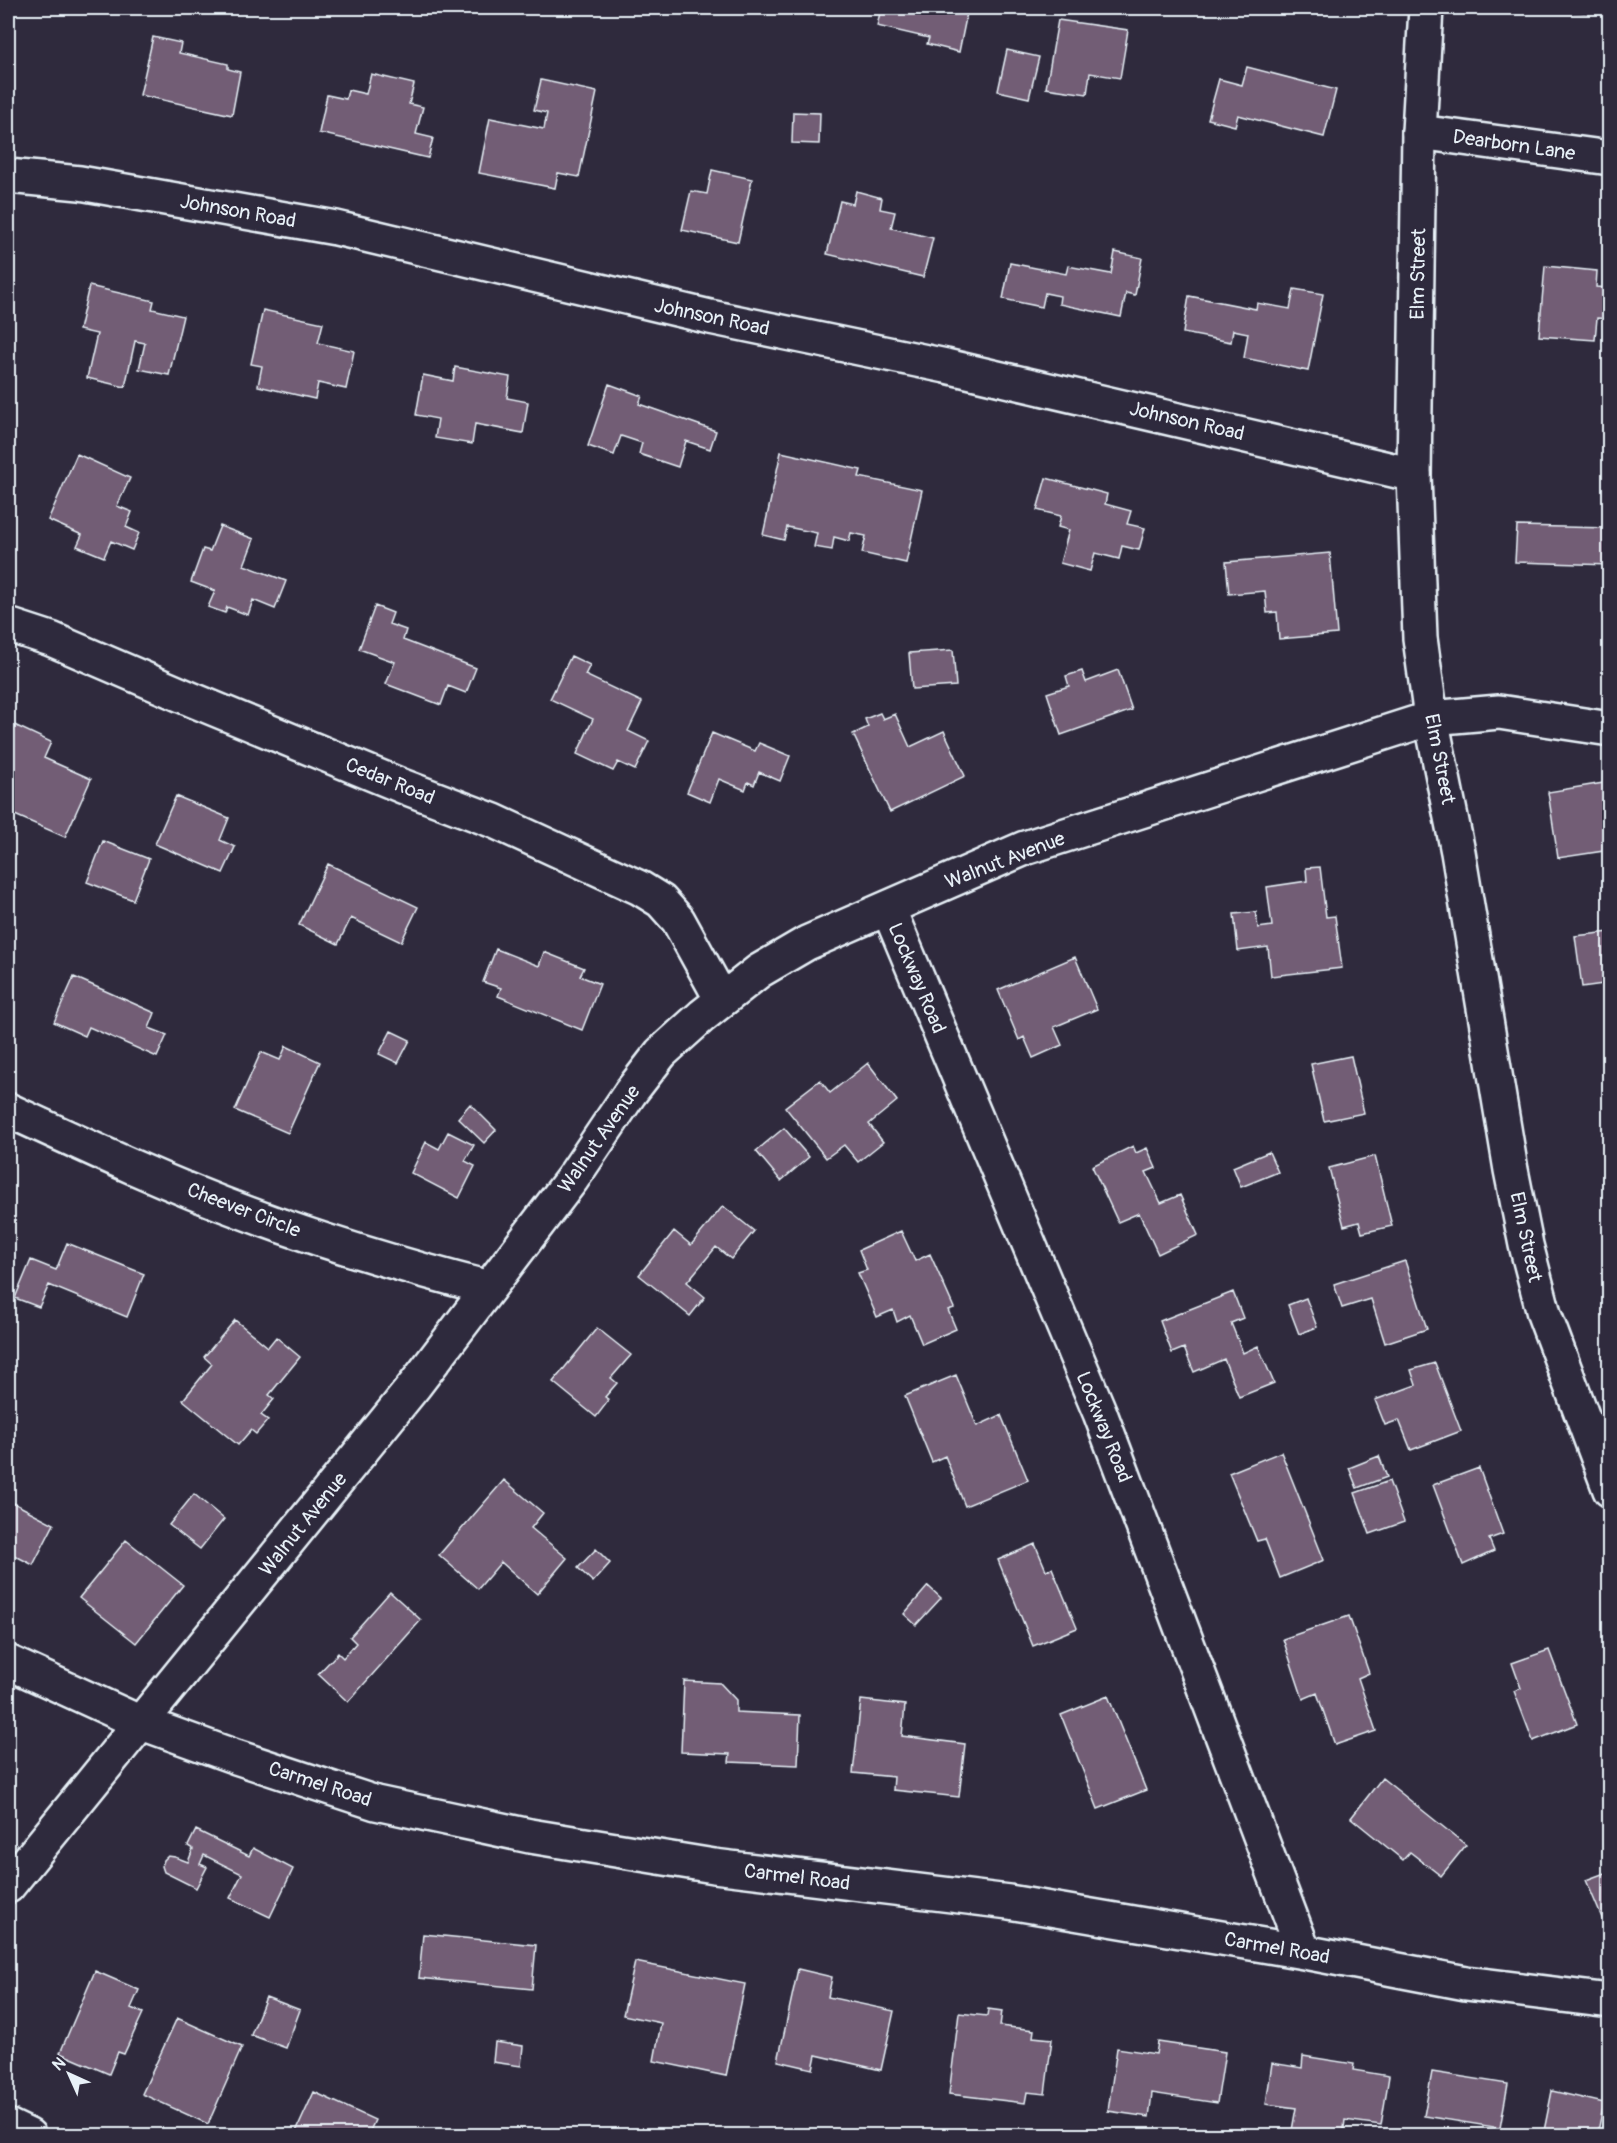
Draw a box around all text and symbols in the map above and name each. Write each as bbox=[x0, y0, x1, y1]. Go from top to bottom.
street label: Dearborn Lane bbox=[1451, 124, 1577, 166]
street label: Johnson Road bbox=[178, 189, 298, 233]
street label: Elm Street bbox=[1405, 227, 1431, 320]
street label: Johnson Road bbox=[652, 293, 772, 341]
street label: Johnson Road bbox=[1127, 396, 1247, 446]
street label: Elm Street bbox=[1419, 712, 1461, 807]
street label: Cedar Road bbox=[342, 752, 438, 810]
street label: Walnut Avenue bbox=[942, 826, 1069, 894]
street label: Lockway Road bbox=[883, 919, 951, 1037]
street label: Walnut Avenue bbox=[553, 1080, 646, 1198]
street label: Cheever Circle bbox=[184, 1177, 304, 1243]
street label: Elm Street bbox=[1504, 1190, 1548, 1285]
street label: Lockway Road bbox=[1070, 1368, 1138, 1486]
street label: Walnut Avenue bbox=[254, 1467, 353, 1581]
street label: Carmel Road bbox=[265, 1756, 375, 1812]
street label: Carmel Road bbox=[742, 1858, 852, 1896]
street label: Carmel Road bbox=[1222, 1926, 1332, 1970]
north arrow bbox=[39, 2044, 99, 2104]
text: N bbox=[48, 2053, 70, 2075]

